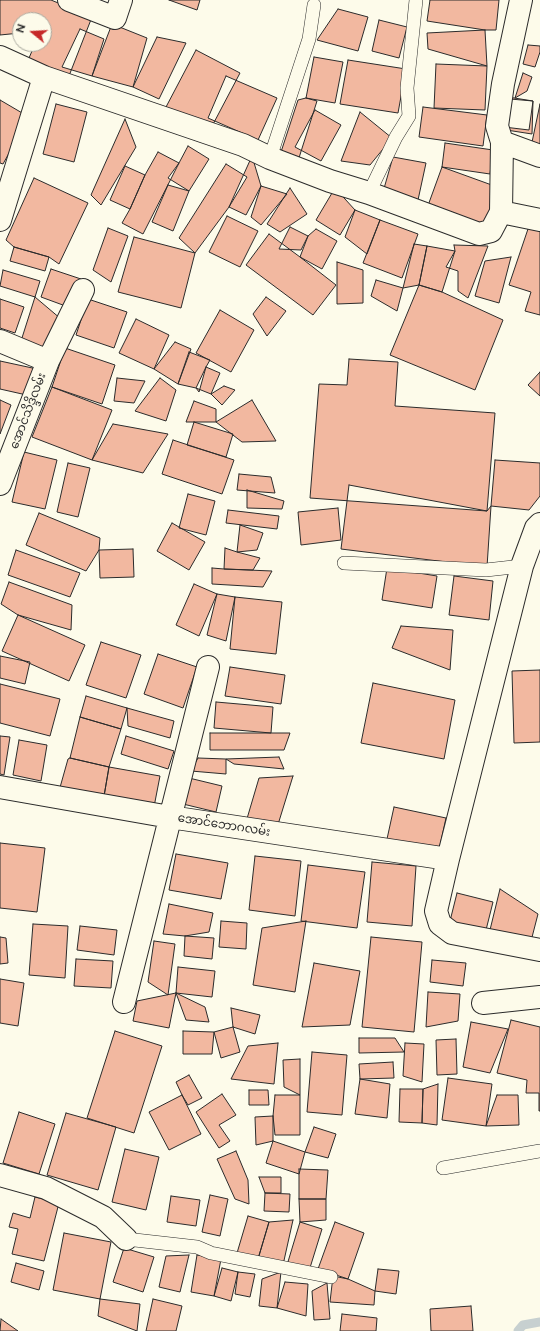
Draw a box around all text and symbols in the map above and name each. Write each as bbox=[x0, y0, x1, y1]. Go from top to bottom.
north arrow bbox=[12, 12, 52, 52]
text: N bbox=[14, 22, 29, 34]
street label: အောင်သိဒ္ဒိလမ်း bbox=[7, 371, 49, 451]
street label: အောင်ဘောဂလမ်း bbox=[177, 811, 271, 839]

